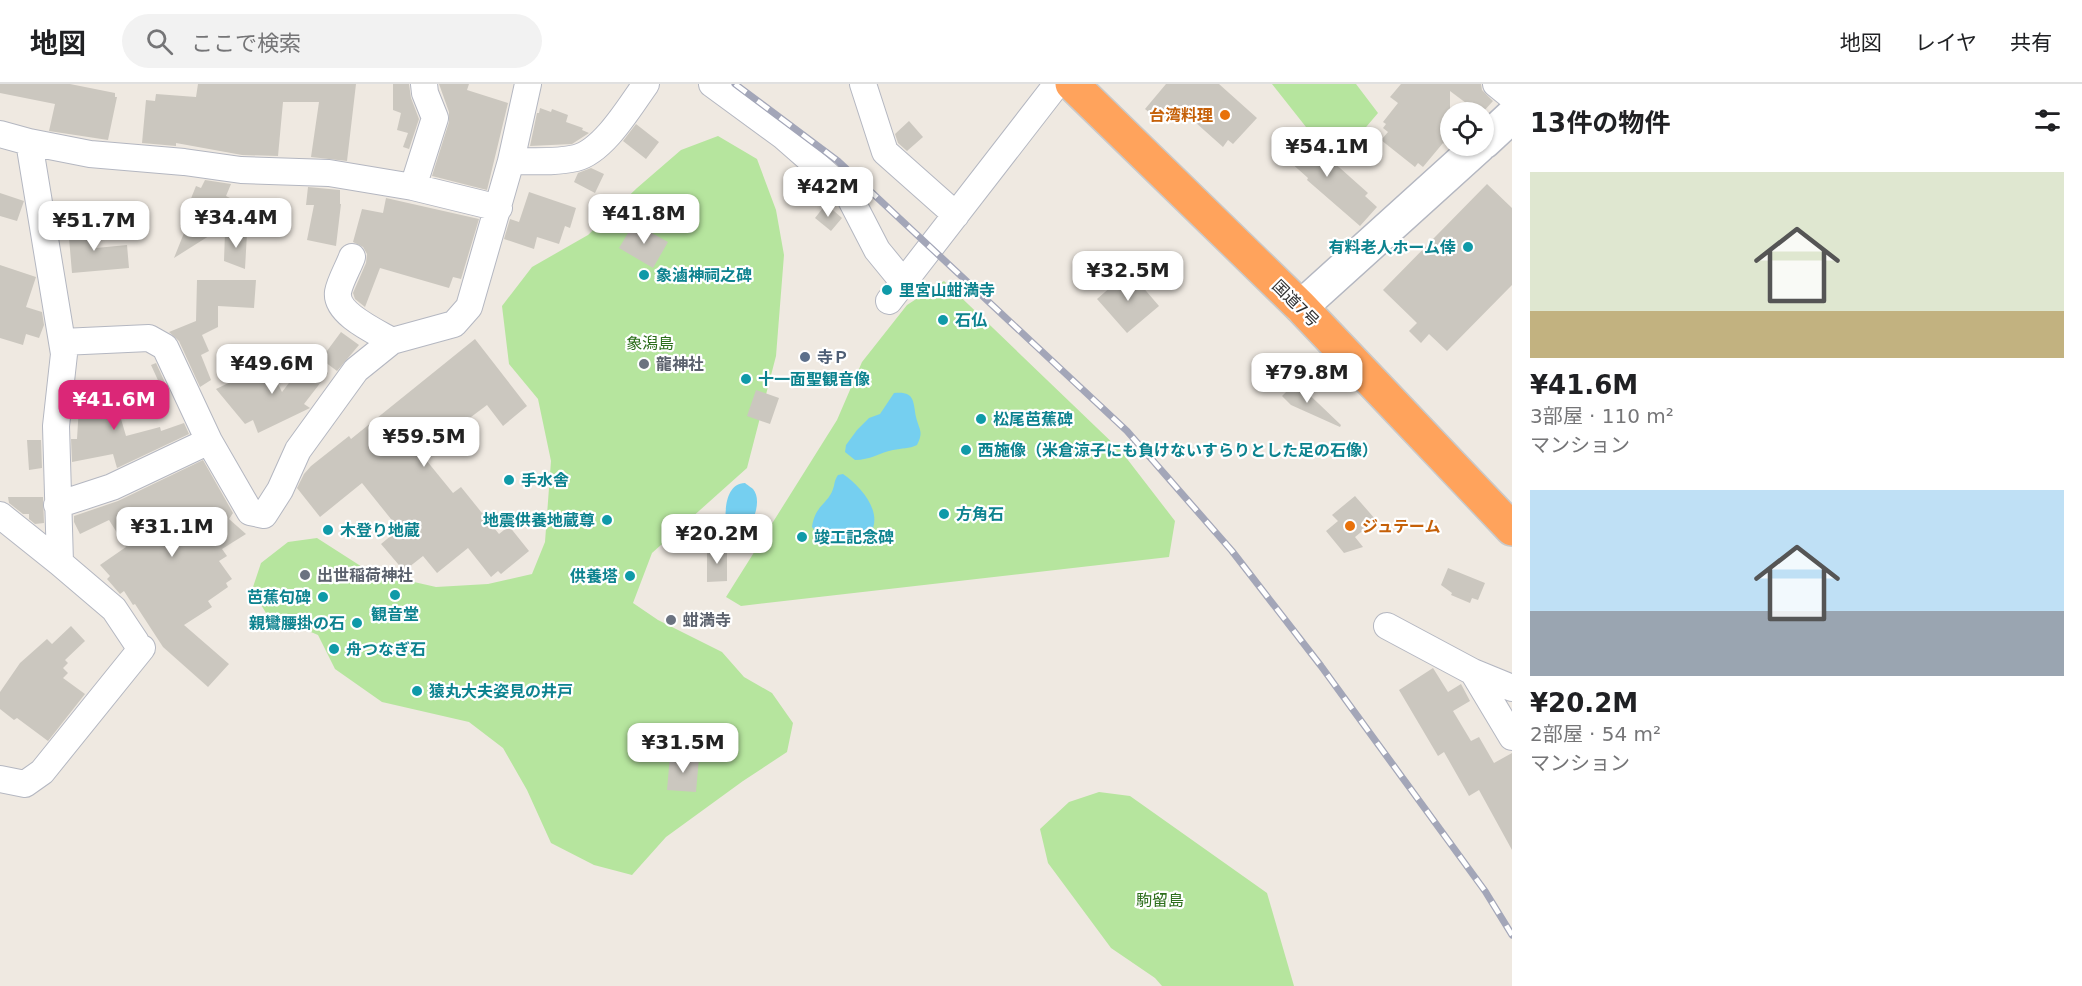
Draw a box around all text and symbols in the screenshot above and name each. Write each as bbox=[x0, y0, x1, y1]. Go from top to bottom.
search box bbox=[122, 14, 542, 68]
icon: search bbox=[143, 25, 176, 58]
text: 地図 bbox=[30, 27, 86, 60]
text: ここで検索 bbox=[191, 31, 301, 56]
text: 地図 bbox=[1840, 31, 1882, 55]
text: レイヤ bbox=[1915, 31, 1977, 55]
text: 共有 bbox=[2010, 31, 2052, 55]
map controls bbox=[1440, 102, 1494, 156]
button: locate bbox=[1440, 102, 1494, 156]
icon: filters bbox=[2031, 104, 2064, 137]
place label: 台湾料理 bbox=[1149, 106, 1213, 125]
marker: 台湾料理 bbox=[1218, 108, 1232, 122]
text: 13件の物件 bbox=[1530, 108, 1670, 138]
pin: ¥54.1M bbox=[1278, 127, 1376, 178]
text: ¥54.1M bbox=[1285, 134, 1369, 158]
pin: ¥42M bbox=[792, 167, 864, 218]
text: ¥42M bbox=[797, 174, 859, 198]
pin: ¥41.8M bbox=[595, 194, 693, 245]
pin: ¥34.4M bbox=[187, 198, 285, 249]
pin: ¥51.7M bbox=[45, 201, 143, 252]
text: ¥41.8M bbox=[602, 201, 686, 225]
text: ¥34.4M bbox=[194, 205, 278, 229]
text: ¥51.7M bbox=[52, 208, 136, 232]
icon: home bbox=[1743, 211, 1851, 319]
place label: 有料老人ホーム倖 bbox=[1328, 238, 1456, 257]
marker: 有料老人ホーム倖 bbox=[1461, 240, 1475, 254]
pin: ¥32.5M bbox=[1079, 251, 1177, 302]
text: ¥32.5M bbox=[1086, 258, 1170, 282]
place label: 象滷神祠之碑 bbox=[656, 266, 752, 285]
marker: 象滷神祠之碑 bbox=[637, 268, 651, 282]
street label: 国道7号 bbox=[1268, 276, 1323, 331]
place label: 里宮山蚶満寺 bbox=[899, 281, 995, 300]
marker: 里宮山蚶満寺 bbox=[880, 283, 894, 297]
place label: 石仏 bbox=[955, 311, 987, 330]
marker: 石仏 bbox=[936, 313, 950, 327]
park label: 象潟島 bbox=[626, 334, 674, 353]
pin: ¥49.6M bbox=[223, 344, 321, 395]
place label: 寺Ｐ bbox=[817, 348, 849, 367]
marker: 寺Ｐ bbox=[798, 350, 812, 364]
text: ¥49.6M bbox=[230, 351, 314, 375]
pin: ¥79.8M bbox=[1258, 353, 1356, 404]
place label: 龍神社 bbox=[656, 355, 704, 374]
marker: 龍神社 bbox=[637, 357, 651, 371]
text: ¥79.8M bbox=[1265, 360, 1349, 384]
place label: 十一面聖観音像 bbox=[758, 370, 870, 389]
text: ¥41.6M bbox=[1530, 370, 1638, 400]
marker: 十一面聖観音像 bbox=[739, 372, 753, 386]
pin: ¥41.6M bbox=[65, 380, 163, 431]
text: ¥41.6M bbox=[72, 387, 156, 411]
text: 3部屋 · 110 m² bbox=[1530, 404, 1674, 428]
place label: 松尾芭蕉碑 bbox=[993, 410, 1073, 429]
marker: 松尾芭蕉碑 bbox=[974, 412, 988, 426]
pin: ¥59.5M bbox=[375, 417, 473, 468]
text: ¥59.5M bbox=[382, 424, 466, 448]
text: マンション bbox=[1530, 433, 1630, 457]
place label: 西施像（米倉涼子にも負けないすらりとした足の石像） bbox=[978, 441, 1378, 460]
marker: 西施像（米倉涼子にも負けないすらりとした足の石像） bbox=[959, 443, 973, 457]
place label: 手水舎 bbox=[521, 471, 569, 490]
marker: 手水舎 bbox=[502, 473, 516, 487]
place label: 方角石 bbox=[956, 505, 1004, 524]
pin: ¥31.1M bbox=[123, 507, 221, 558]
marker: 方角石 bbox=[937, 507, 951, 521]
place label: 地震供養地蔵尊 bbox=[483, 511, 595, 530]
marker: 地震供養地蔵尊 bbox=[600, 513, 614, 527]
text: ¥31.1M bbox=[130, 514, 214, 538]
pin: ¥20.2M bbox=[668, 514, 766, 565]
place label: ジュテーム bbox=[1362, 517, 1440, 536]
marker: ジュテーム bbox=[1343, 519, 1357, 533]
place label: 木登り地蔵 bbox=[340, 521, 420, 540]
text: ¥20.2M bbox=[675, 521, 759, 545]
marker: 木登り地蔵 bbox=[321, 523, 335, 537]
place label: 竣工記念碑 bbox=[814, 528, 894, 547]
icon: home bbox=[1743, 529, 1851, 637]
marker: 竣工記念碑 bbox=[795, 530, 809, 544]
place label: 出世稲荷神社 bbox=[317, 566, 413, 585]
place label: 供養塔 bbox=[570, 567, 618, 586]
marker: 出世稲荷神社 bbox=[298, 568, 312, 582]
marker: 供養塔 bbox=[623, 569, 637, 583]
place label: 芭蕉句碑 bbox=[247, 588, 311, 607]
marker: 観音堂 bbox=[388, 588, 402, 602]
marker: 芭蕉句碑 bbox=[316, 590, 330, 604]
place label: 観音堂 bbox=[371, 605, 419, 624]
place label: 蚶満寺 bbox=[683, 611, 731, 630]
marker: 蚶満寺 bbox=[664, 613, 678, 627]
place label: 親鸞腰掛の石 bbox=[249, 614, 345, 633]
marker: 親鸞腰掛の石 bbox=[350, 616, 364, 630]
place label: 舟つなぎ石 bbox=[346, 640, 426, 659]
marker: 舟つなぎ石 bbox=[327, 642, 341, 656]
place label: 猿丸大夫姿見の井戸 bbox=[429, 682, 573, 701]
marker: 猿丸大夫姿見の井戸 bbox=[410, 684, 424, 698]
text: ¥20.2M bbox=[1530, 688, 1638, 718]
text: 2部屋 · 54 m² bbox=[1530, 722, 1661, 746]
pin: ¥31.5M bbox=[634, 723, 732, 774]
text: ¥31.5M bbox=[641, 730, 725, 754]
text: マンション bbox=[1530, 751, 1630, 775]
park label: 駒留島 bbox=[1136, 891, 1184, 910]

